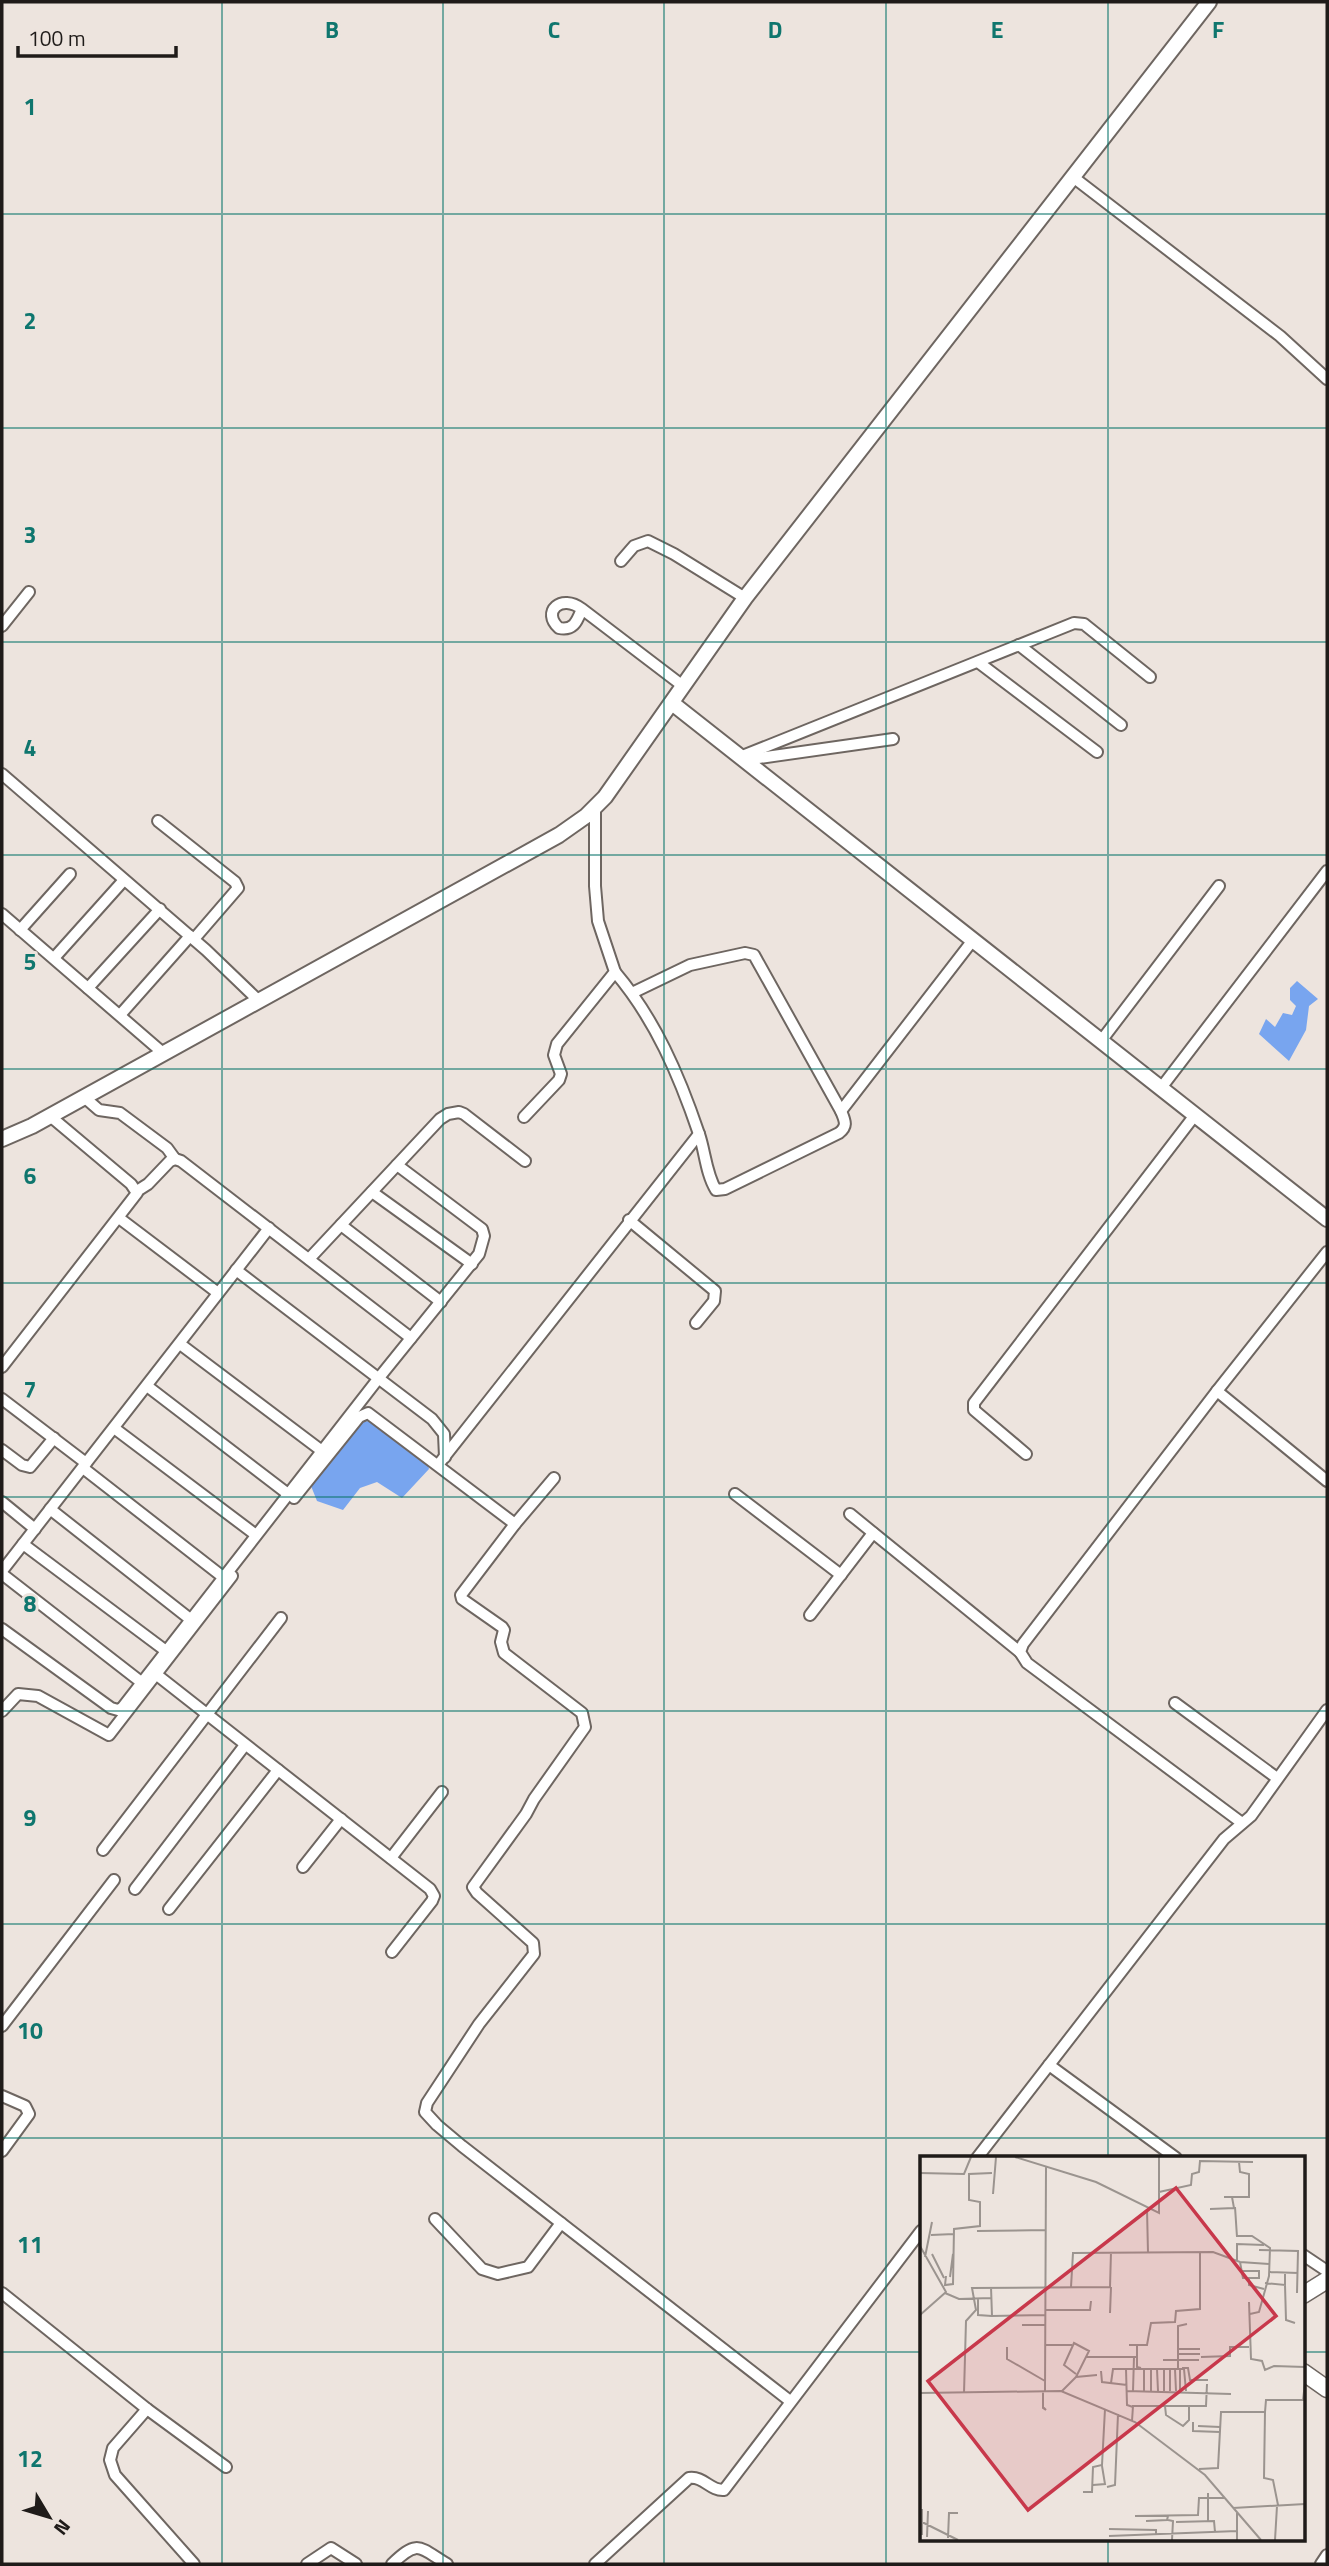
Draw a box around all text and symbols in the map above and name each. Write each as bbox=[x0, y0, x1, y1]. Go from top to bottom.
text: B bbox=[325, 12, 339, 47]
text: C bbox=[548, 12, 560, 47]
text: D bbox=[768, 12, 782, 47]
text: E bbox=[991, 12, 1003, 47]
text: F bbox=[1212, 12, 1224, 47]
scale bar bbox=[18, 14, 175, 58]
text: 100 m bbox=[28, 22, 85, 54]
text: 1 bbox=[24, 89, 36, 124]
text: 2 bbox=[24, 303, 36, 338]
text: 3 bbox=[24, 517, 36, 552]
text: 4 bbox=[24, 730, 36, 765]
text: 5 bbox=[24, 944, 36, 979]
text: 6 bbox=[24, 1158, 37, 1193]
text: 7 bbox=[24, 1372, 36, 1407]
text: 8 bbox=[24, 1586, 37, 1621]
text: 9 bbox=[24, 1800, 37, 1835]
text: 10 bbox=[17, 2013, 43, 2048]
inset map bbox=[920, 2156, 1304, 2542]
text: 11 bbox=[17, 2227, 43, 2262]
text: 12 bbox=[17, 2441, 43, 2476]
north arrow bbox=[14, 2482, 84, 2552]
text: N bbox=[47, 2514, 78, 2542]

